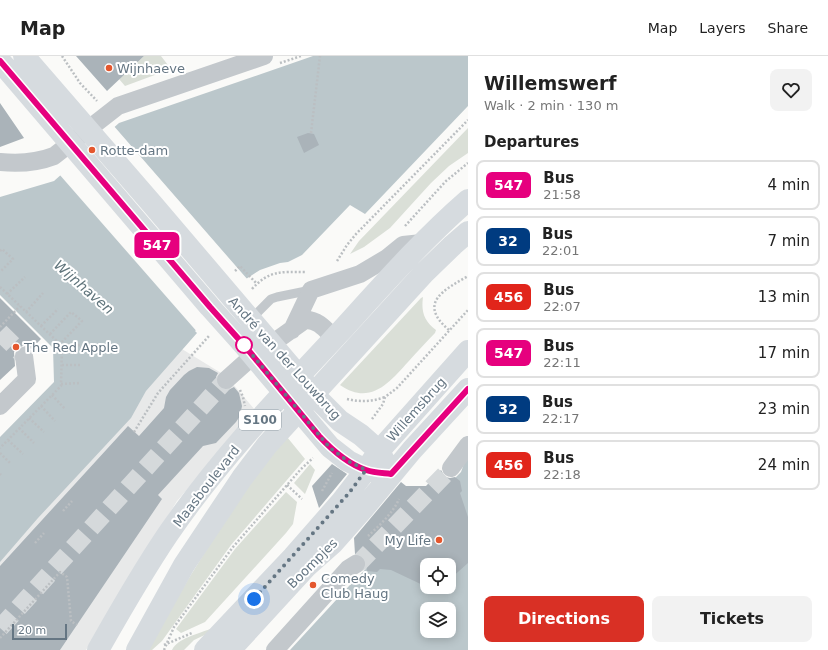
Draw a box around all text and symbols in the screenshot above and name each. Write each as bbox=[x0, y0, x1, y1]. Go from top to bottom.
text: Map bbox=[20, 17, 65, 39]
text: Map bbox=[648, 20, 677, 36]
text: Layers bbox=[699, 20, 746, 36]
text: Share bbox=[768, 20, 808, 36]
place label: Wijnhaeve bbox=[117, 61, 185, 76]
marker: Wijnhaeve bbox=[104, 63, 114, 73]
button: heart bbox=[770, 69, 812, 111]
text: Willemswerf bbox=[484, 72, 617, 94]
text: Walk · 2 min · 130 m bbox=[484, 98, 618, 113]
text: Departures bbox=[484, 133, 579, 151]
place label: Rotte-dam bbox=[100, 143, 168, 158]
marker: Rotte-dam bbox=[87, 145, 97, 155]
text: Bus bbox=[543, 169, 574, 187]
text: 4 min bbox=[767, 176, 810, 194]
text: 547 bbox=[494, 177, 523, 193]
text: 21:58 bbox=[543, 187, 581, 202]
text: Bus bbox=[542, 225, 573, 243]
line badge: 547 bbox=[134, 232, 180, 258]
text: 7 min bbox=[767, 232, 810, 250]
text: 32 bbox=[498, 233, 518, 249]
text: 547 bbox=[142, 237, 172, 253]
text: 22:01 bbox=[542, 243, 579, 258]
water label: Wijnhaven bbox=[51, 257, 117, 317]
text: Bus bbox=[543, 281, 574, 299]
text: 13 min bbox=[758, 288, 810, 306]
text: 456 bbox=[494, 289, 523, 305]
street label: André van der Louwbrug bbox=[225, 294, 344, 423]
text: 22:07 bbox=[543, 299, 581, 314]
unlabelled marker bbox=[235, 336, 253, 354]
text: Bus bbox=[543, 337, 574, 355]
place label: The Red Apple bbox=[23, 340, 118, 355]
marker: The Red Apple bbox=[11, 342, 21, 352]
text: 17 min bbox=[758, 344, 810, 362]
text: 547 bbox=[494, 345, 523, 361]
text: 22:11 bbox=[543, 355, 581, 370]
street label: Willemsbrug bbox=[384, 374, 449, 444]
text: Bus bbox=[542, 393, 573, 411]
text: 23 min bbox=[758, 400, 810, 418]
text: 32 bbox=[498, 401, 518, 417]
road number: S100 bbox=[239, 410, 281, 430]
text: 22:17 bbox=[542, 411, 579, 426]
street label: Maasboulevard bbox=[170, 443, 243, 530]
text: Bus bbox=[543, 449, 574, 467]
text: 24 min bbox=[758, 456, 810, 474]
text: 456 bbox=[494, 457, 523, 473]
text: 22:18 bbox=[543, 467, 581, 482]
place label: My Life bbox=[385, 533, 431, 548]
street label: Boompjes bbox=[284, 535, 340, 591]
marker: My Life bbox=[434, 535, 444, 545]
map controls bbox=[420, 558, 456, 638]
button: locate bbox=[420, 558, 456, 594]
place label: Comedy Club Haug bbox=[321, 571, 389, 601]
marker: Comedy Club Haug bbox=[308, 580, 318, 590]
your location bbox=[244, 589, 264, 609]
button: Directions bbox=[484, 596, 644, 642]
button: Tickets bbox=[652, 596, 812, 642]
button: layers bbox=[420, 602, 456, 638]
scale bar bbox=[12, 622, 67, 641]
text: 20 m bbox=[18, 624, 46, 637]

